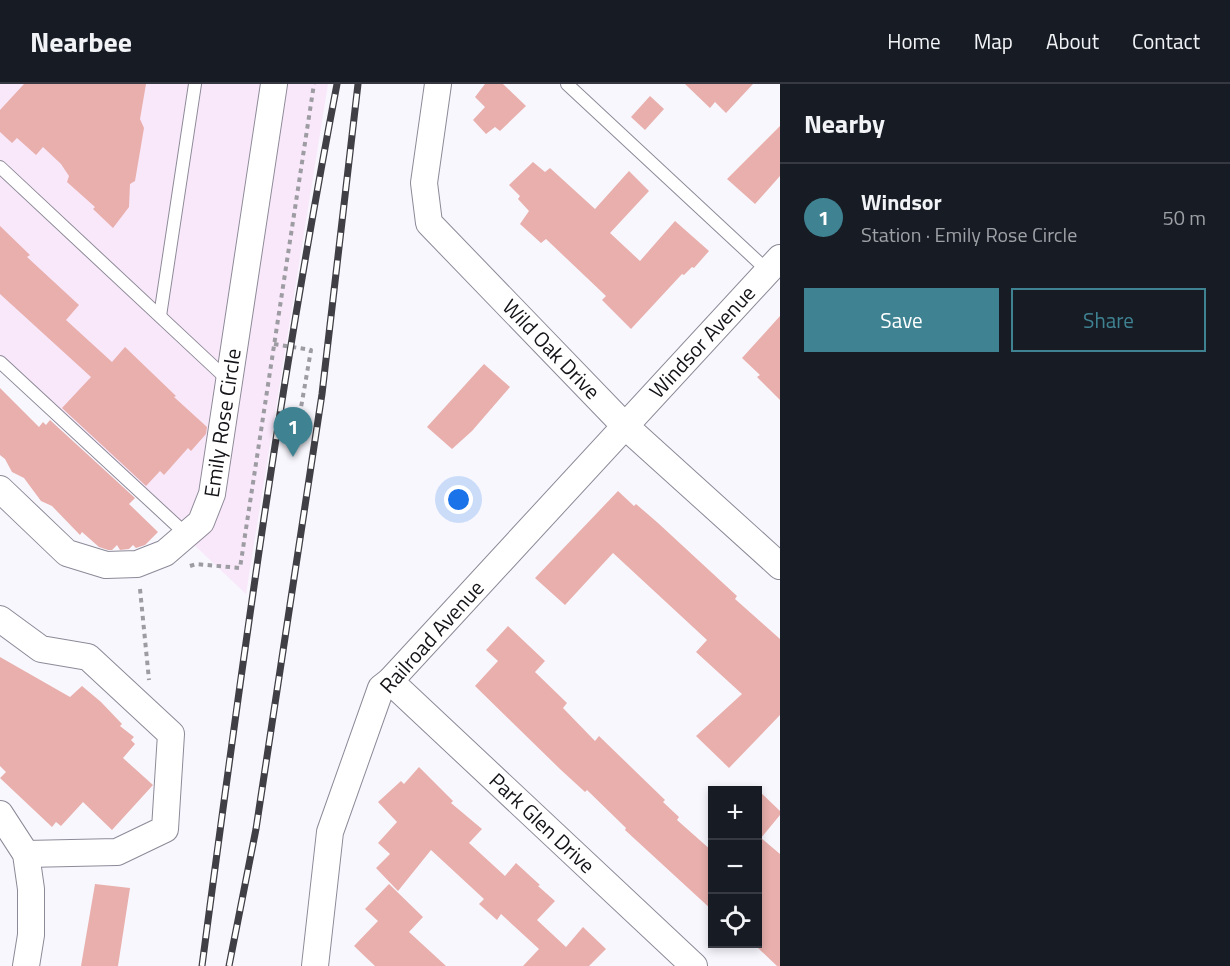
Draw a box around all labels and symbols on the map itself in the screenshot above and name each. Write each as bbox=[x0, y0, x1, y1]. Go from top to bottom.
street label: Windsor Avenue bbox=[641, 278, 762, 405]
street label: Wild Oak Drive bbox=[495, 291, 608, 406]
street label: Emily Rose Circle bbox=[195, 346, 249, 499]
pin: 1 bbox=[274, 408, 312, 457]
your location bbox=[444, 485, 473, 514]
street label: Railroad Avenue bbox=[372, 572, 491, 700]
street label: Park Glen Drive bbox=[482, 765, 603, 880]

